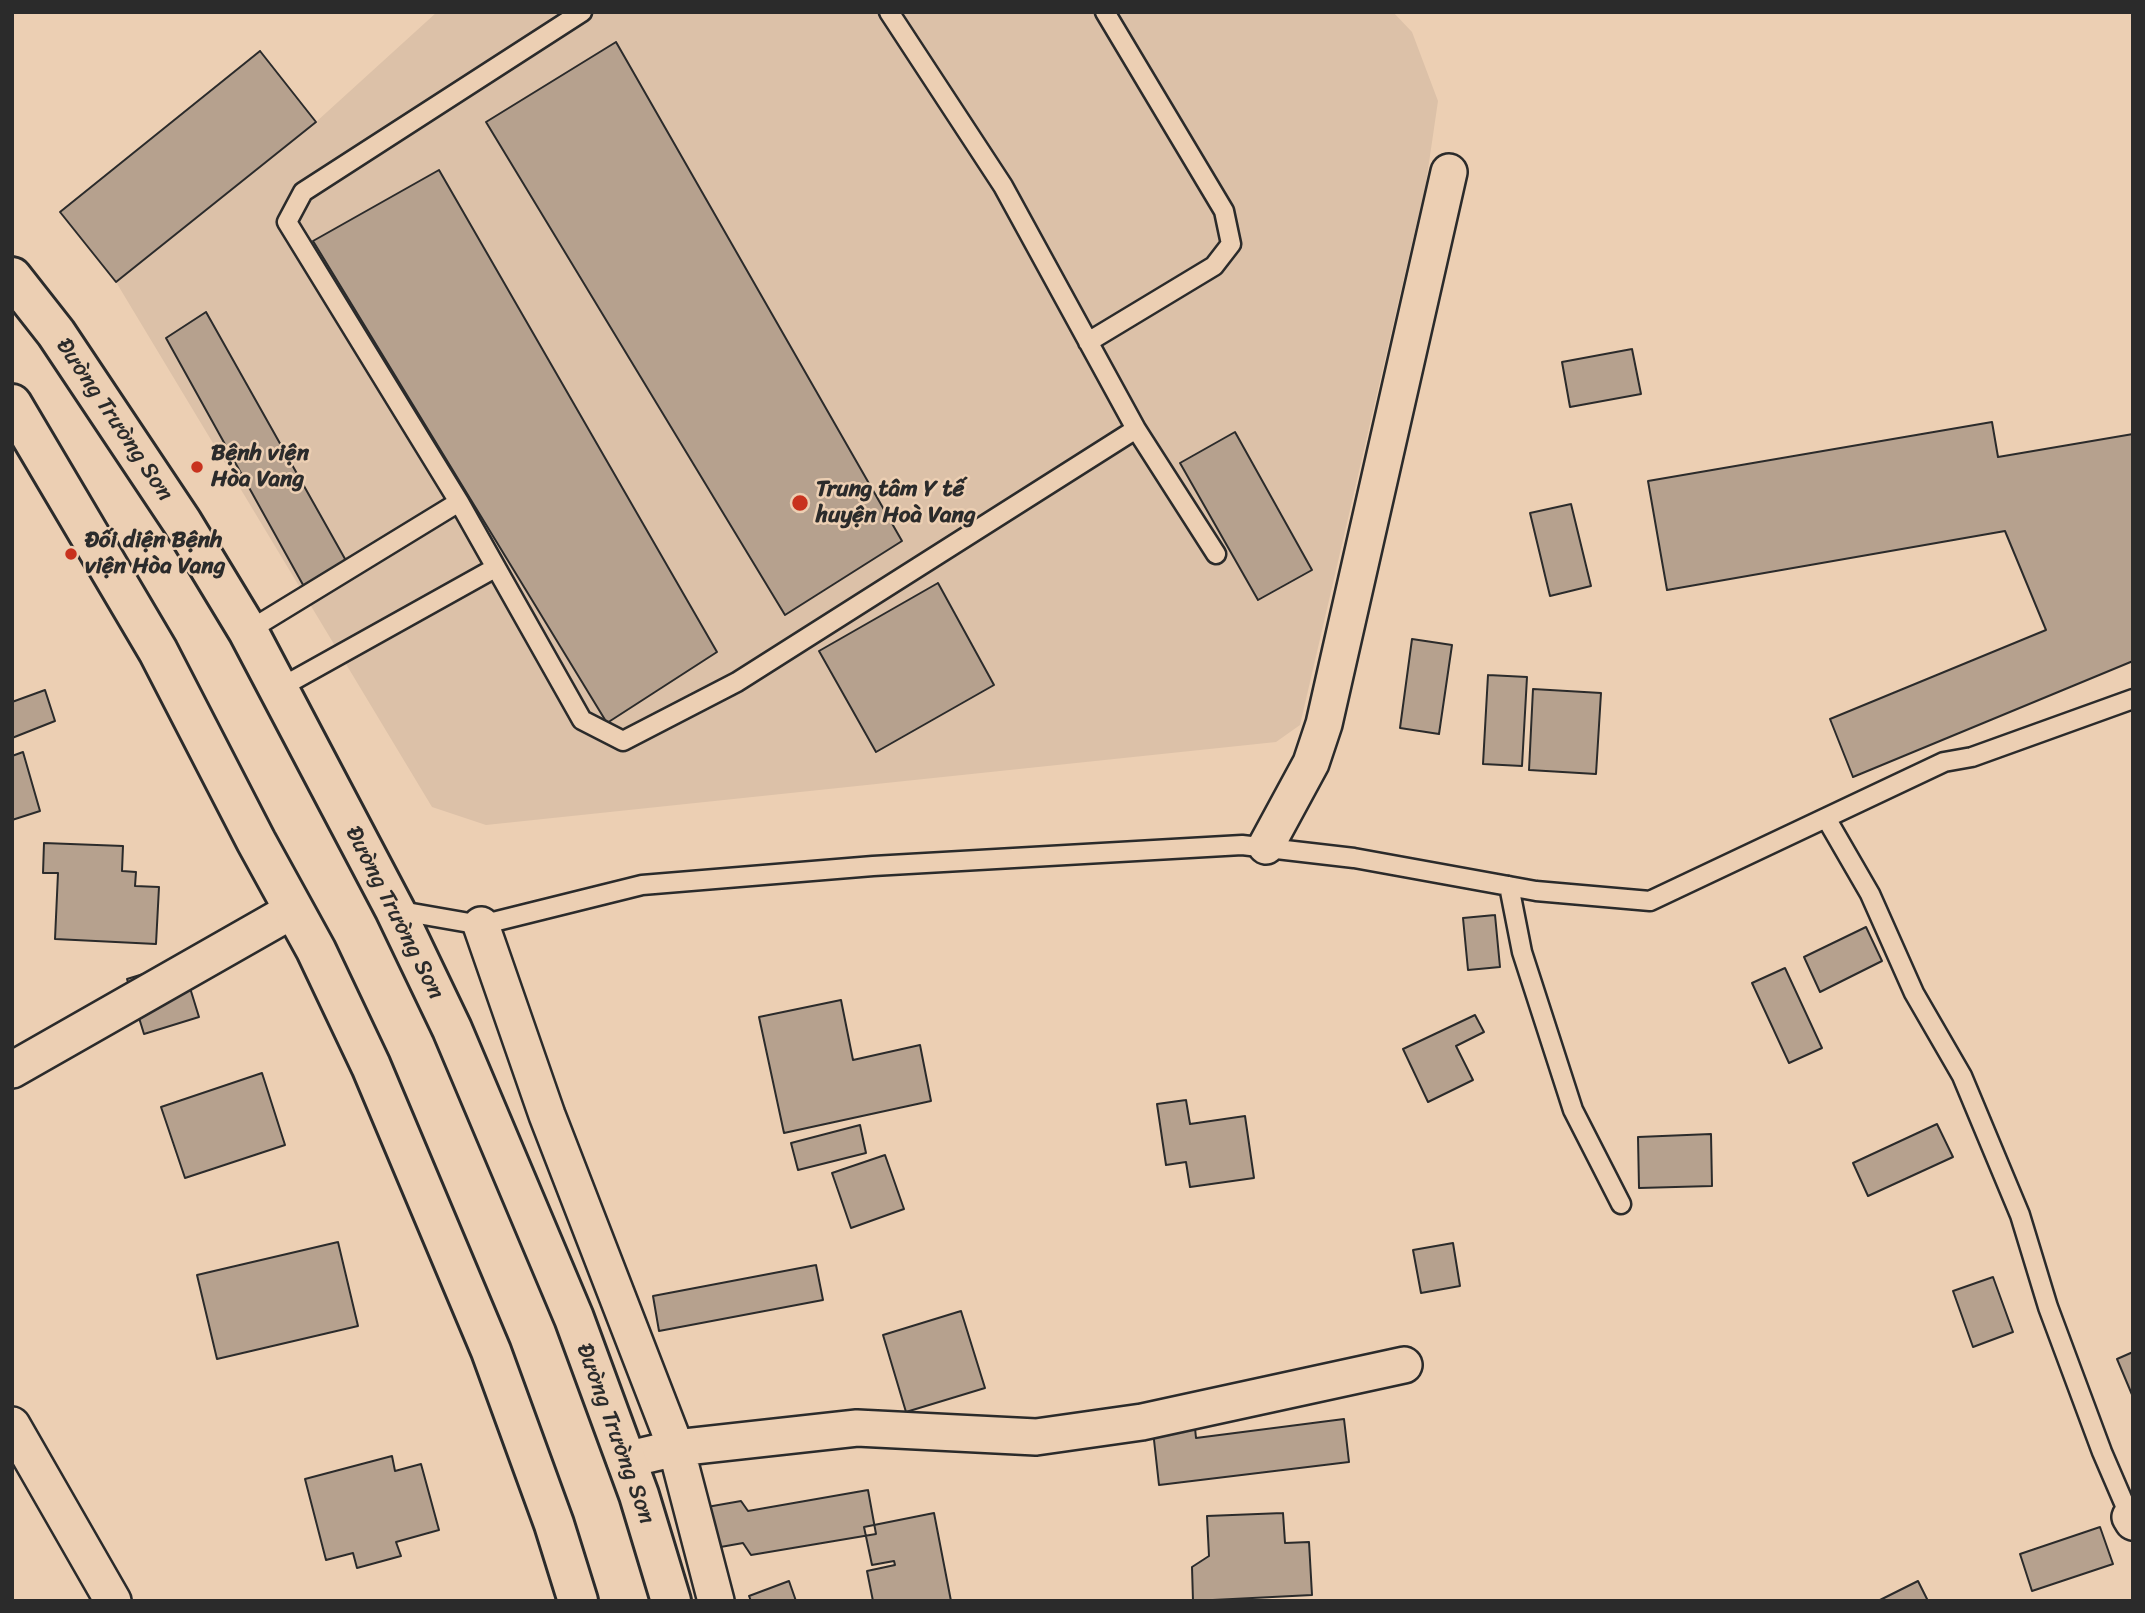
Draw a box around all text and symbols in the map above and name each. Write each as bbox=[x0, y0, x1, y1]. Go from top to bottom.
street label: Đường Trường Sơn bbox=[49, 334, 179, 506]
place label: Bệnh viện Hòa Vang bbox=[211, 440, 309, 494]
marker: Bệnh viện Hòa Vang bbox=[189, 459, 205, 475]
place label: Trung tâm Y tế huyện Hoà Vang bbox=[816, 476, 976, 530]
marker: Trung tâm Y tế huyện Hoà Vang bbox=[790, 493, 810, 513]
place label: Đối diện Bệnh viện Hòa Vang bbox=[85, 527, 225, 581]
marker: Đối diện Bệnh viện Hòa Vang bbox=[63, 546, 79, 562]
street label: Đường Trường Sơn bbox=[339, 822, 449, 1004]
street label: Đường Trường Sơn bbox=[570, 1340, 660, 1528]

